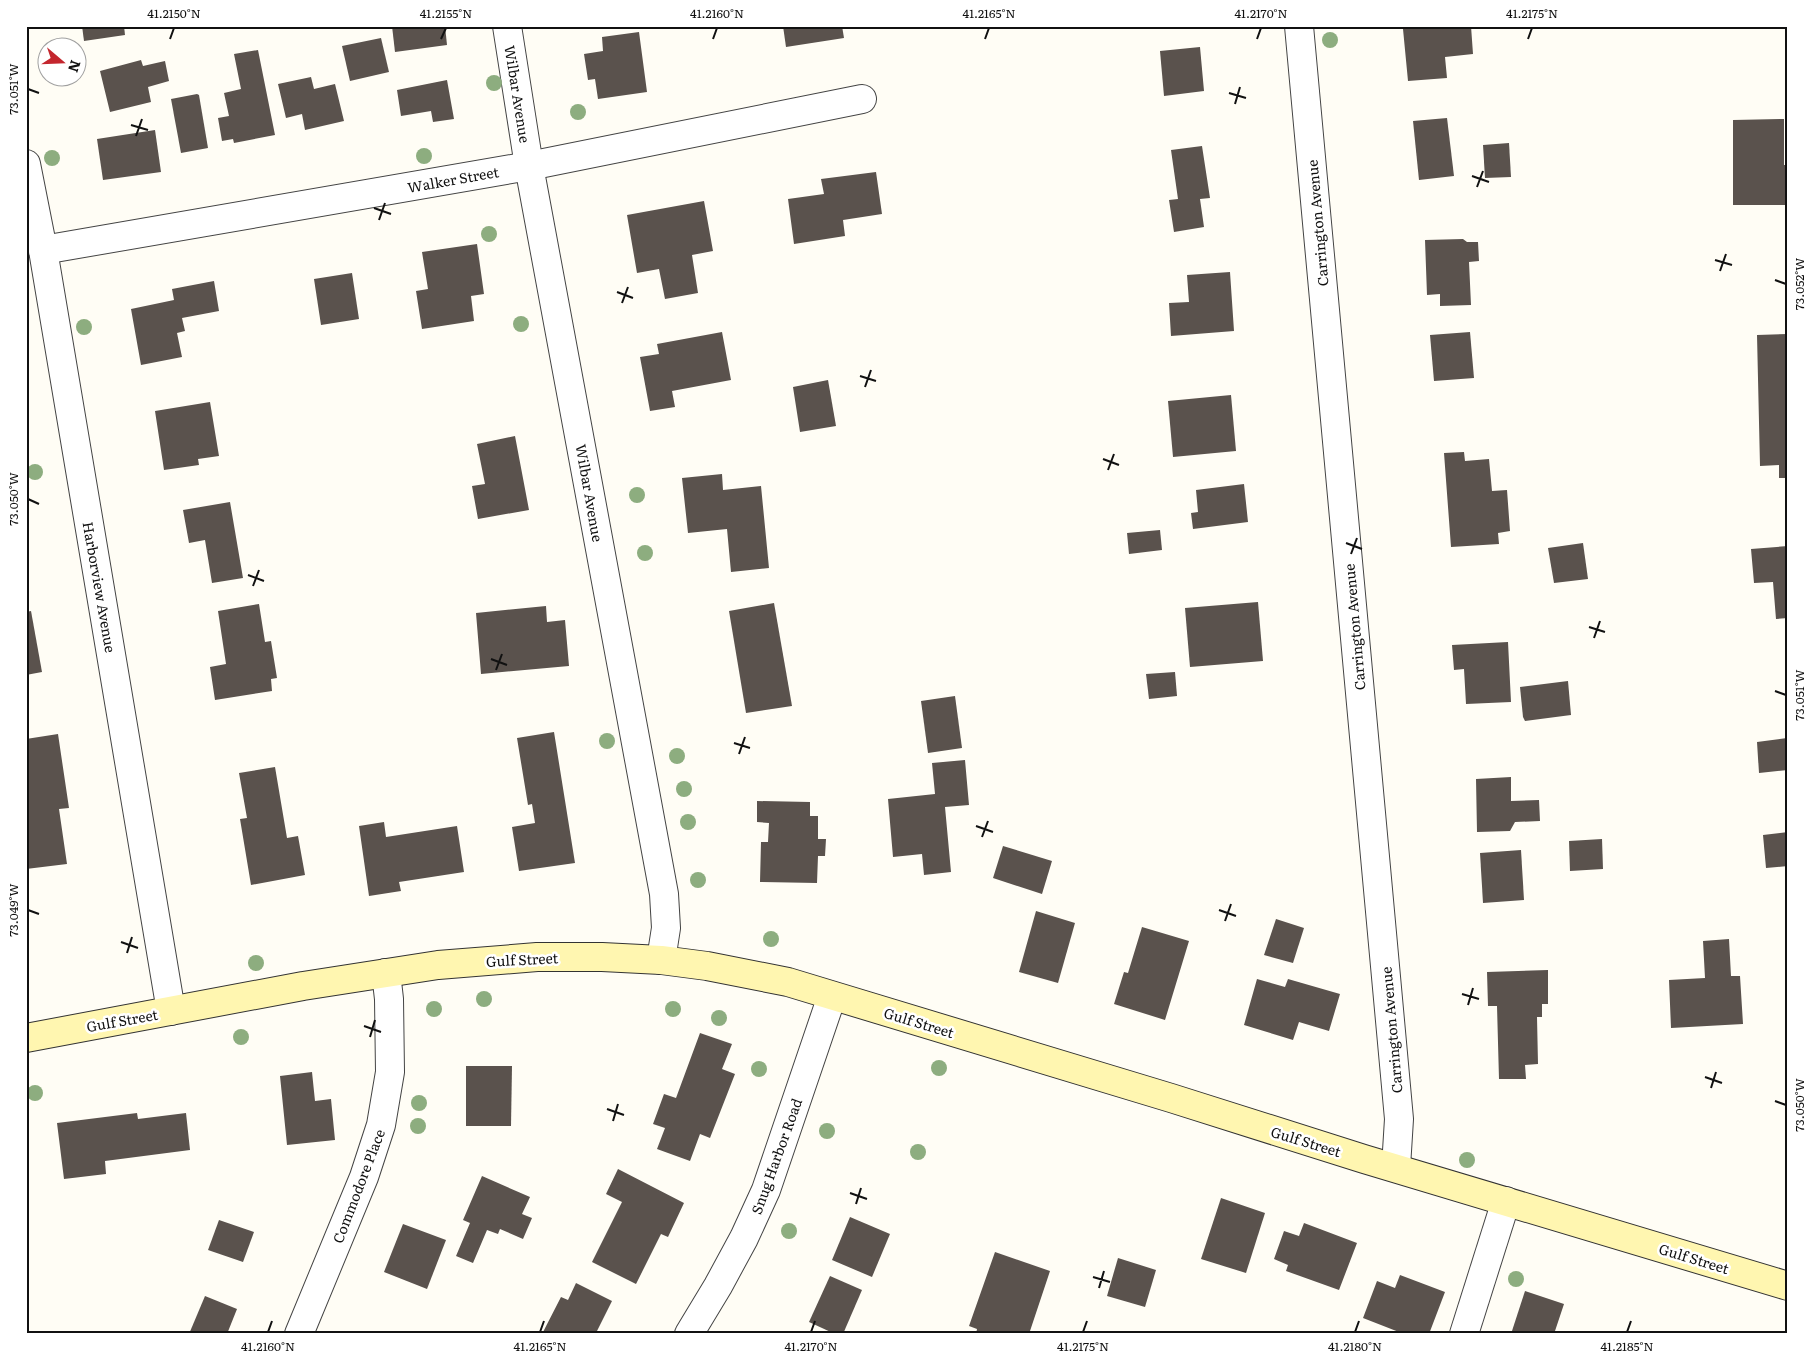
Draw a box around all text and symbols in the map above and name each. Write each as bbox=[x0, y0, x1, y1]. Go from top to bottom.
text: 41.2150°N bbox=[147, 4, 201, 22]
text: 41.2155°N bbox=[420, 4, 472, 22]
text: 41.2160°N bbox=[690, 4, 744, 22]
text: 41.2165°N bbox=[963, 4, 1015, 22]
text: 41.2170°N bbox=[1234, 4, 1288, 22]
text: 41.2175°N bbox=[1506, 4, 1558, 22]
north arrow bbox=[38, 38, 88, 88]
street label: Wilbar Avenue bbox=[500, 44, 536, 144]
text: N bbox=[64, 58, 87, 76]
text: 73.051°W bbox=[4, 63, 22, 115]
street label: Carrington Avenue bbox=[1302, 159, 1332, 287]
street label: Walker Street bbox=[406, 161, 501, 197]
text: 73.052°W bbox=[1790, 258, 1808, 310]
street label: Wilbar Avenue bbox=[572, 443, 608, 543]
text: 73.050°W bbox=[4, 472, 22, 526]
street label: Harborview Avenue bbox=[79, 520, 121, 654]
street label: Carrington Avenue bbox=[1339, 563, 1369, 691]
text: 73.051°W bbox=[1790, 669, 1808, 721]
text: 73.049°W bbox=[4, 883, 22, 937]
street label: Gulf Street bbox=[485, 947, 559, 971]
street label: Carrington Avenue bbox=[1376, 966, 1406, 1094]
street label: Gulf Street bbox=[881, 1002, 957, 1042]
street label: Gulf Street bbox=[85, 1004, 160, 1036]
text: 73.050°W bbox=[1790, 1078, 1808, 1132]
street label: Snug Harbor Road bbox=[746, 1095, 806, 1217]
street label: Gulf Street bbox=[1268, 1121, 1344, 1161]
street label: Commodore Place bbox=[327, 1126, 389, 1246]
street label: Gulf Street bbox=[1656, 1238, 1732, 1278]
text: 41.2160°N bbox=[241, 1337, 295, 1355]
text: 41.2165°N bbox=[514, 1337, 566, 1355]
text: 41.2170°N bbox=[784, 1337, 838, 1355]
text: 41.2175°N bbox=[1057, 1337, 1109, 1355]
text: 41.2180°N bbox=[1328, 1337, 1382, 1355]
text: 41.2185°N bbox=[1600, 1337, 1654, 1355]

